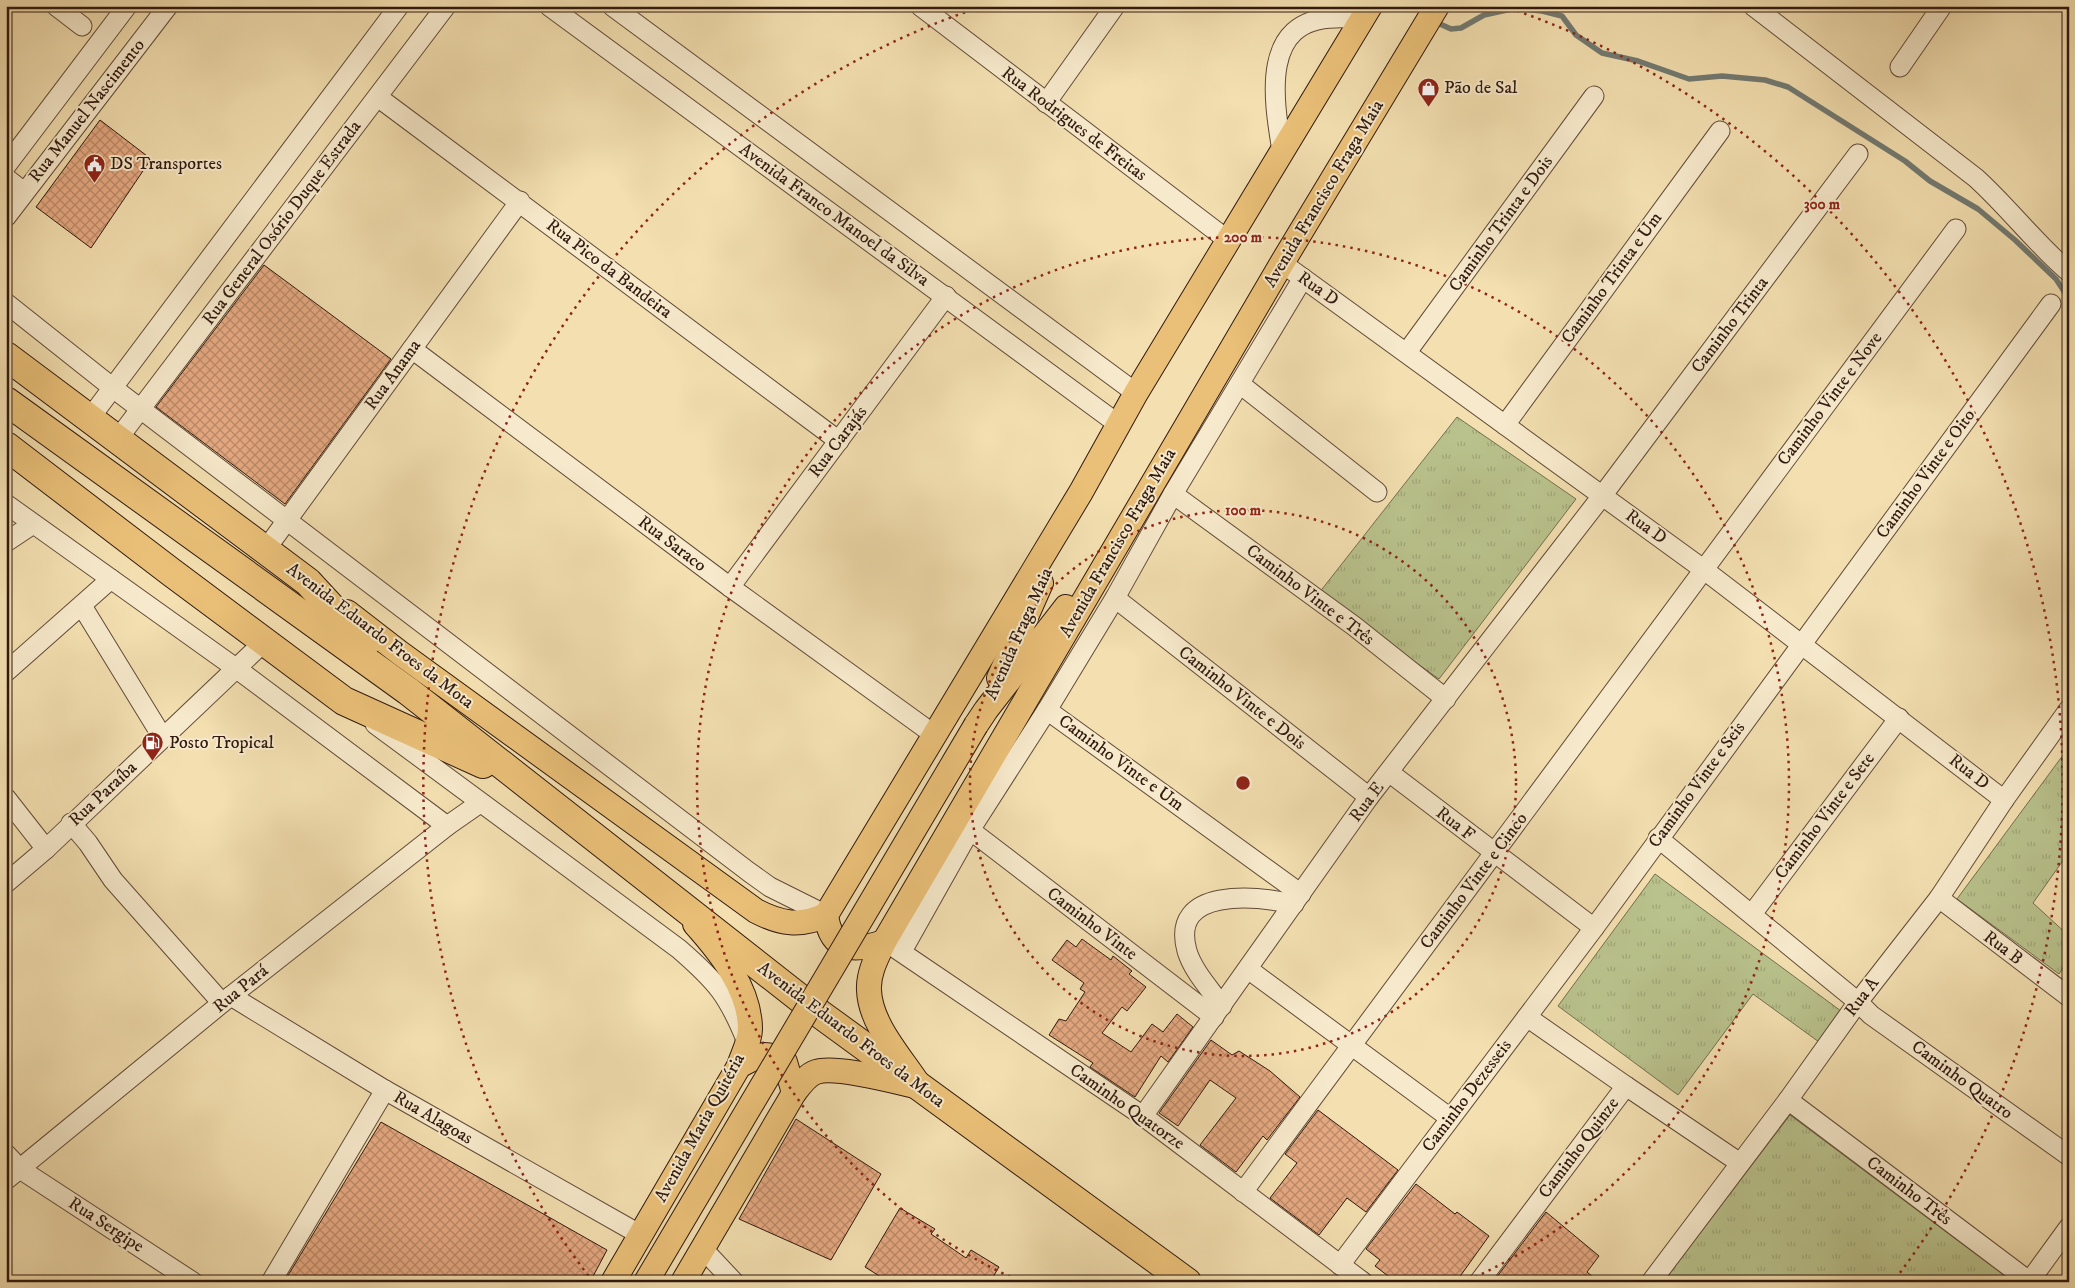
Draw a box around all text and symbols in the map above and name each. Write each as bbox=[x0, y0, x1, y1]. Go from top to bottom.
street label: Rua Manuel Nascimento bbox=[24, 35, 150, 187]
street label: Rua Rodrigues de Freitas bbox=[997, 62, 1151, 186]
shop icon: Pão de Sal bbox=[1416, 76, 1440, 107]
place label: Pão de Sal bbox=[1444, 77, 1518, 99]
street label: Avenida Francisco Fraga Maia bbox=[1259, 96, 1389, 292]
street label: Rua General Osório Duque Estrada bbox=[198, 116, 366, 330]
street label: Avenida Franco Manoel da Silva bbox=[735, 139, 934, 292]
public building icon: DS Transportes bbox=[82, 152, 106, 183]
street label: Caminho Trinta e Dois bbox=[1444, 152, 1558, 296]
place label: DS Transportes bbox=[110, 153, 222, 175]
text: 300 m bbox=[1804, 195, 1841, 214]
street label: Caminho Trinta e Um bbox=[1557, 208, 1667, 348]
street label: Rua Pico da Bandeira bbox=[542, 215, 677, 324]
text: 200 m bbox=[1224, 228, 1263, 247]
street label: Rua D bbox=[1293, 267, 1343, 311]
street label: Caminho Trinta bbox=[1687, 272, 1774, 378]
street label: Caminho Vinte e Nove bbox=[1773, 328, 1887, 470]
street label: Rua Anama bbox=[360, 335, 426, 415]
street label: Rua Carajás bbox=[804, 402, 872, 482]
street label: Caminho Vinte e Oito bbox=[1872, 405, 1980, 543]
street label: Avenida Francisco Fraga Maia bbox=[1055, 444, 1181, 641]
text: 100 m bbox=[1225, 501, 1262, 520]
street label: Rua D bbox=[1621, 505, 1671, 549]
street label: Rua Saraco bbox=[633, 511, 711, 577]
street label: Caminho Vinte e Três bbox=[1242, 540, 1378, 650]
street label: Avenida Eduardo Froes da Mota bbox=[282, 558, 478, 714]
street label: Avenida Fraga Maia bbox=[980, 564, 1058, 703]
street label: Caminho Vinte e Dois bbox=[1174, 641, 1310, 755]
street label: Caminho Vinte e Um bbox=[1054, 710, 1188, 816]
street label: Caminho Vinte e Seis bbox=[1644, 718, 1750, 852]
fuel station icon: Posto Tropical bbox=[141, 731, 165, 762]
place label: Posto Tropical bbox=[169, 732, 275, 754]
street label: Caminho Vinte e Sete bbox=[1770, 748, 1880, 884]
street label: Rua D bbox=[1944, 749, 1994, 795]
street label: Rua Paraíba bbox=[64, 757, 142, 831]
centre of rings bbox=[1234, 774, 1252, 792]
street label: Rua E bbox=[1345, 777, 1389, 827]
street label: Rua F bbox=[1431, 802, 1479, 846]
street label: Caminho Vinte e Cinco bbox=[1416, 808, 1533, 954]
street label: Caminho Vinte bbox=[1042, 883, 1142, 965]
street label: Rua B bbox=[1979, 926, 2027, 970]
street label: Avenida Eduardo Froes da Mota bbox=[753, 957, 949, 1113]
street label: Rua Pará bbox=[209, 960, 273, 1018]
street label: Rua A bbox=[1840, 973, 1884, 1021]
street label: Caminho Dezesseis bbox=[1417, 1035, 1517, 1157]
street label: Caminho Quatro bbox=[1907, 1036, 2017, 1124]
street label: Avenida Maria Quitéria bbox=[650, 1049, 750, 1206]
street label: Caminho Quatorze bbox=[1065, 1059, 1189, 1155]
street label: Rua Alagoas bbox=[389, 1087, 477, 1149]
street label: Caminho Quinze bbox=[1534, 1093, 1624, 1203]
street label: Caminho Três bbox=[1862, 1152, 1956, 1230]
street label: Rua Sergipe bbox=[64, 1192, 148, 1258]

